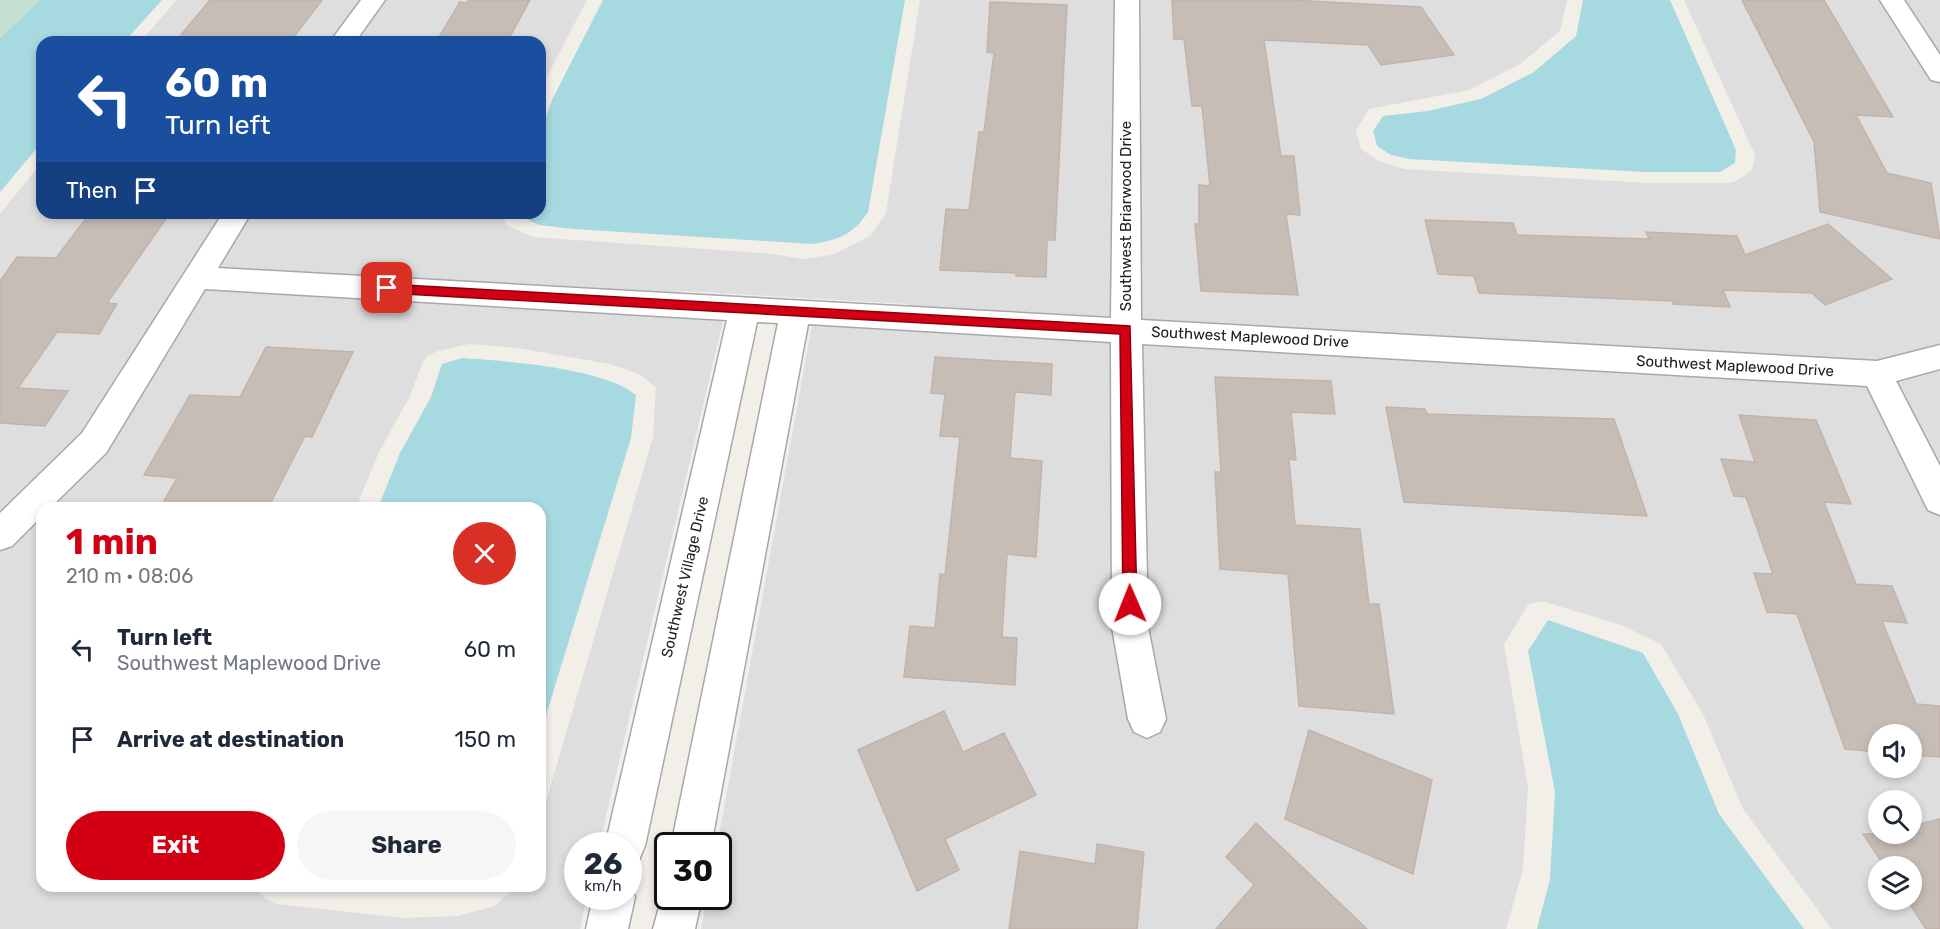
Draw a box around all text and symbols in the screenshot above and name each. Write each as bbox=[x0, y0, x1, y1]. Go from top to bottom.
text: 60 m bbox=[165, 58, 268, 108]
icon: left bbox=[66, 60, 144, 138]
text: Turn left bbox=[165, 109, 270, 141]
street label: Southwest Briarwood Drive bbox=[1117, 121, 1135, 311]
icon: arrive bbox=[129, 174, 162, 207]
text: Then bbox=[66, 177, 117, 204]
pin bbox=[361, 262, 412, 313]
icon: arrive bbox=[370, 271, 403, 304]
street label: Southwest Maplewood Drive bbox=[1151, 323, 1349, 351]
street label: Southwest Maplewood Drive bbox=[1636, 352, 1834, 380]
street label: Southwest Village Drive bbox=[658, 495, 712, 659]
text: 1 min bbox=[66, 520, 158, 563]
button: close bbox=[453, 522, 516, 585]
text: 210 m · 08:06 bbox=[66, 564, 193, 588]
position arrow bbox=[1098, 572, 1162, 636]
text: Turn left bbox=[117, 624, 212, 651]
icon: left bbox=[66, 633, 99, 666]
text: 60 m bbox=[464, 636, 516, 663]
text: Southwest Maplewood Drive bbox=[117, 651, 381, 675]
icon: arrive bbox=[66, 723, 99, 756]
map controls bbox=[1868, 724, 1922, 910]
button: sound bbox=[1868, 724, 1922, 778]
text: Arrive at destination bbox=[117, 726, 344, 753]
text: 150 m bbox=[455, 726, 516, 753]
button: search bbox=[1868, 790, 1922, 844]
button: Exit bbox=[66, 811, 285, 880]
button: Share bbox=[297, 811, 516, 880]
speed limit sign: 30 bbox=[654, 832, 732, 910]
text: 26 bbox=[583, 846, 623, 882]
button: layers bbox=[1868, 856, 1922, 910]
text: km/h bbox=[584, 877, 622, 895]

